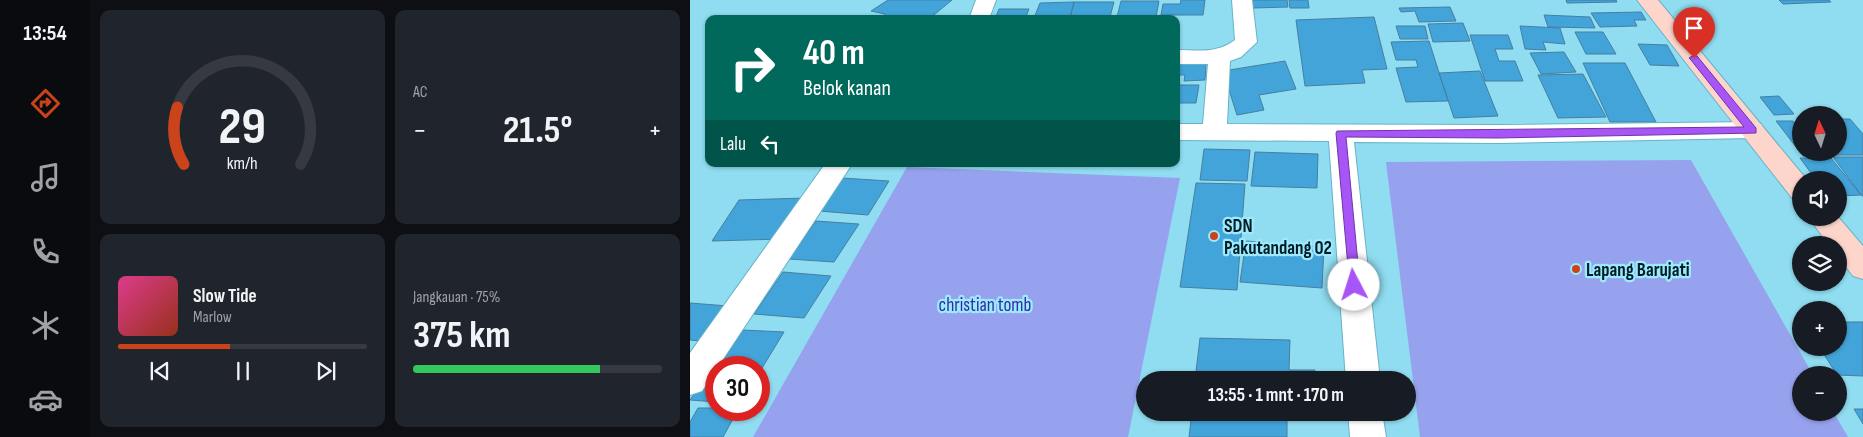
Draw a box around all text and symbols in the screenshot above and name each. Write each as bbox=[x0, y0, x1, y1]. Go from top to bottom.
pin bbox=[1673, 7, 1715, 58]
icon: arrive bbox=[1680, 14, 1708, 42]
text: 13:54 bbox=[23, 20, 67, 47]
text: 40 m bbox=[803, 32, 865, 75]
icon: right bbox=[720, 35, 785, 100]
text: Belok kanan bbox=[803, 75, 891, 102]
text: AC bbox=[413, 83, 427, 102]
icon: directions bbox=[28, 86, 63, 121]
text: 29 bbox=[219, 96, 266, 159]
north arrow bbox=[1792, 106, 1848, 161]
map controls bbox=[1792, 106, 1847, 421]
text: 21.5° bbox=[503, 108, 572, 153]
text: − bbox=[413, 114, 427, 147]
text: + bbox=[648, 114, 662, 147]
icon: left bbox=[756, 130, 784, 158]
text: Lalu bbox=[720, 133, 746, 156]
text: km/h bbox=[227, 153, 258, 174]
icon: music bbox=[28, 160, 63, 195]
button: sound bbox=[1792, 171, 1847, 226]
place label: SDN Pakutandang 02 bbox=[1224, 215, 1332, 260]
marker: SDN Pakutandang 02 bbox=[1208, 230, 1220, 242]
icon: phone bbox=[28, 234, 63, 269]
button: layers bbox=[1792, 236, 1847, 291]
position arrow bbox=[1327, 258, 1379, 310]
place label: Lapang Barujati bbox=[1586, 259, 1690, 282]
marker: Lapang Barujati bbox=[1570, 263, 1582, 275]
text: Slow Tide bbox=[193, 285, 257, 308]
text: Jangkauan · 75% bbox=[413, 288, 500, 307]
park label: christian tomb bbox=[939, 294, 1031, 317]
button: + bbox=[1792, 301, 1847, 356]
icon: climate bbox=[28, 308, 63, 343]
text: Marlow bbox=[193, 308, 232, 327]
text: 375 km bbox=[413, 313, 510, 358]
speed limit sign: 30 bbox=[705, 356, 770, 421]
icon: previous bbox=[146, 357, 174, 385]
icon: pause bbox=[229, 357, 257, 385]
icon: next bbox=[312, 357, 340, 385]
button: − bbox=[1792, 366, 1847, 421]
icon: car bbox=[28, 382, 63, 417]
text: 13:55 · 1 mnt · 170 m bbox=[1208, 384, 1344, 407]

